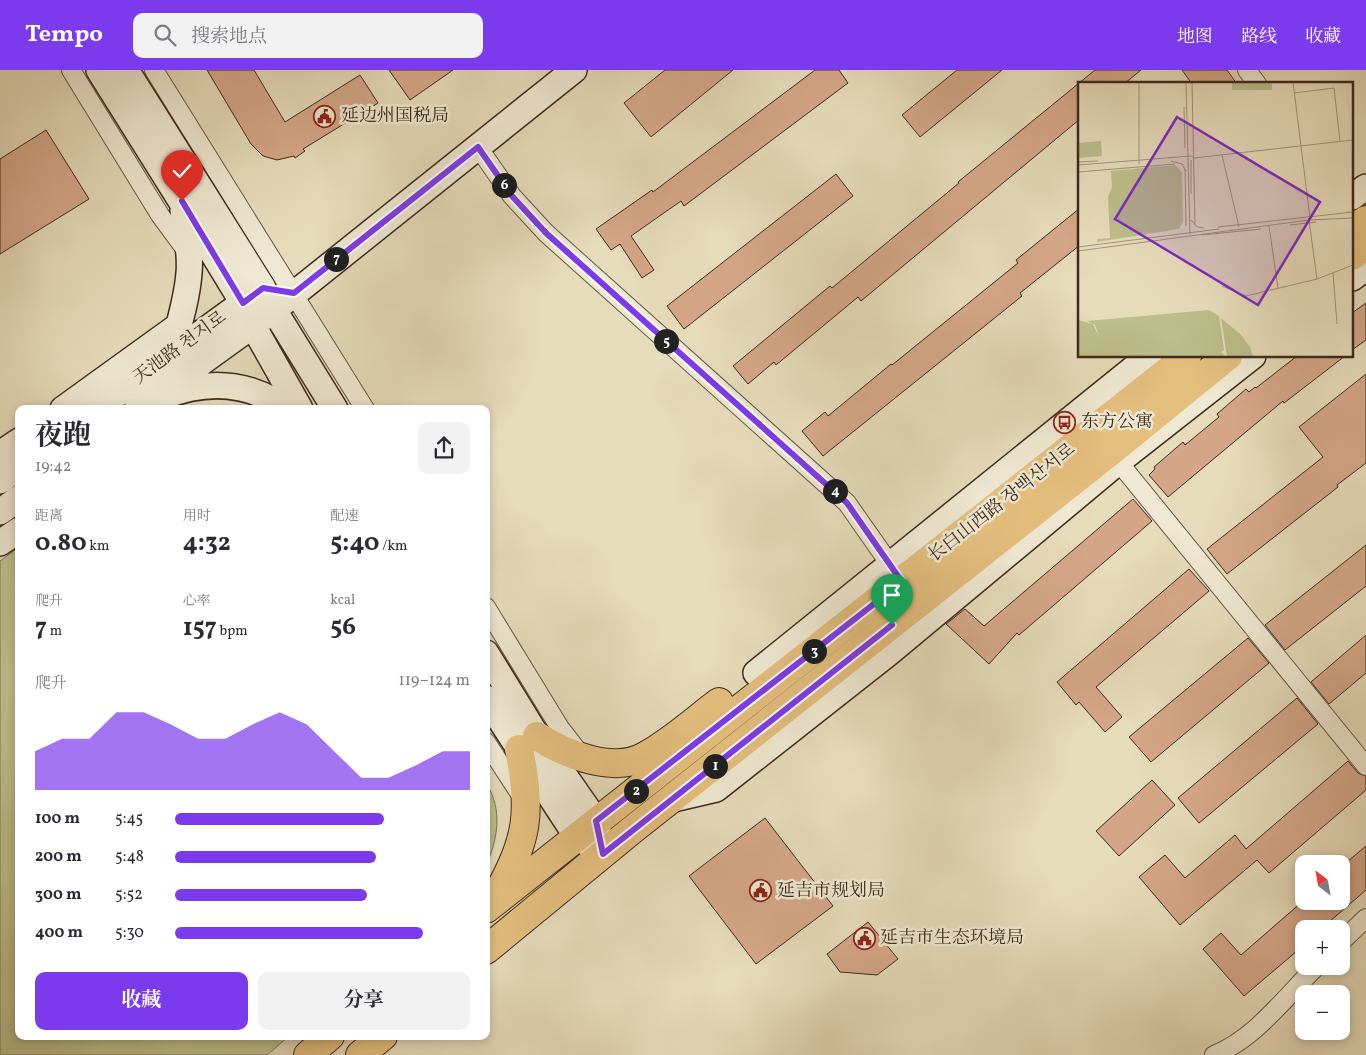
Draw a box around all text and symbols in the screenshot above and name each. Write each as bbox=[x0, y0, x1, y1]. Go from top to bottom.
search box bbox=[133, 13, 483, 58]
text: Tempo bbox=[25, 18, 103, 52]
icon: search bbox=[151, 21, 179, 49]
text: 搜索地点 bbox=[191, 24, 267, 50]
text: 地图 bbox=[1177, 25, 1213, 50]
text: 路线 bbox=[1241, 25, 1277, 50]
text: 收藏 bbox=[1305, 25, 1341, 50]
inset map bbox=[1078, 82, 1354, 358]
public building icon: 延边州国税局 bbox=[313, 104, 337, 128]
place label: 延边州国税局 bbox=[341, 104, 449, 129]
pin bbox=[161, 150, 203, 201]
icon: check bbox=[168, 157, 196, 185]
pin: 6 bbox=[492, 172, 516, 198]
text: 6 bbox=[501, 176, 508, 195]
pin: 7 bbox=[324, 246, 348, 272]
text: 7 bbox=[333, 250, 340, 269]
street label: 天池路 천지로 bbox=[128, 306, 232, 390]
pin: 5 bbox=[654, 328, 678, 354]
text: 5 bbox=[663, 332, 670, 351]
bus stop icon: 东方公寓 bbox=[1053, 410, 1077, 434]
place label: 东方公寓 bbox=[1081, 410, 1153, 435]
text: 夜跑 bbox=[35, 417, 91, 456]
button: share bbox=[418, 422, 470, 474]
street label: 长白山西路 장백산서로 bbox=[923, 438, 1081, 568]
text: 19:42 bbox=[35, 456, 71, 478]
pin: 4 bbox=[822, 478, 848, 504]
text: 4 bbox=[831, 482, 840, 501]
text: 距离 bbox=[35, 507, 63, 526]
text: 用时 bbox=[183, 507, 211, 526]
text: 配速 bbox=[330, 507, 358, 526]
text: 0.80 bbox=[35, 526, 87, 561]
text: 4:32 bbox=[183, 526, 231, 561]
text: 5:40 bbox=[330, 526, 380, 561]
text: km bbox=[87, 537, 109, 556]
text: /km bbox=[380, 537, 407, 556]
pin bbox=[871, 574, 913, 625]
icon: arrive bbox=[878, 581, 906, 609]
text: kcal bbox=[330, 591, 355, 610]
text: 爬升 bbox=[35, 592, 63, 611]
text: 心率 bbox=[183, 592, 211, 611]
text: 56 bbox=[330, 610, 356, 645]
text: 7 bbox=[35, 611, 47, 646]
text: 157 bbox=[183, 611, 217, 646]
text: m bbox=[47, 622, 62, 641]
text: bpm bbox=[217, 622, 248, 641]
pin: 3 bbox=[802, 638, 826, 664]
text: 3 bbox=[811, 642, 818, 661]
text: 119–124 m bbox=[399, 670, 470, 692]
text: 爬升 bbox=[35, 673, 67, 695]
pin: 1 bbox=[702, 754, 728, 778]
text: 1 bbox=[713, 757, 718, 776]
pin: 2 bbox=[624, 778, 648, 804]
text: 2 bbox=[633, 782, 640, 801]
text: 100 m bbox=[35, 808, 80, 830]
text: 5:45 bbox=[115, 808, 143, 830]
text: 200 m bbox=[35, 846, 82, 868]
text: 5:48 bbox=[115, 846, 144, 868]
north arrow bbox=[1295, 855, 1350, 910]
map controls bbox=[1295, 855, 1350, 1040]
public building icon: 延吉市规划局 bbox=[749, 879, 773, 903]
place label: 延吉市规划局 bbox=[777, 879, 885, 904]
text: 300 m bbox=[35, 884, 81, 906]
text: 5:52 bbox=[115, 884, 143, 906]
button: + bbox=[1295, 920, 1350, 975]
text: 400 m bbox=[35, 922, 83, 944]
text: 5:30 bbox=[115, 922, 144, 944]
public building icon: 延吉市生态环境局 bbox=[852, 926, 876, 950]
place label: 延吉市生态环境局 bbox=[880, 926, 1024, 951]
button: 收藏 bbox=[35, 972, 248, 1030]
button: 分享 bbox=[258, 972, 470, 1030]
button: − bbox=[1295, 985, 1350, 1040]

